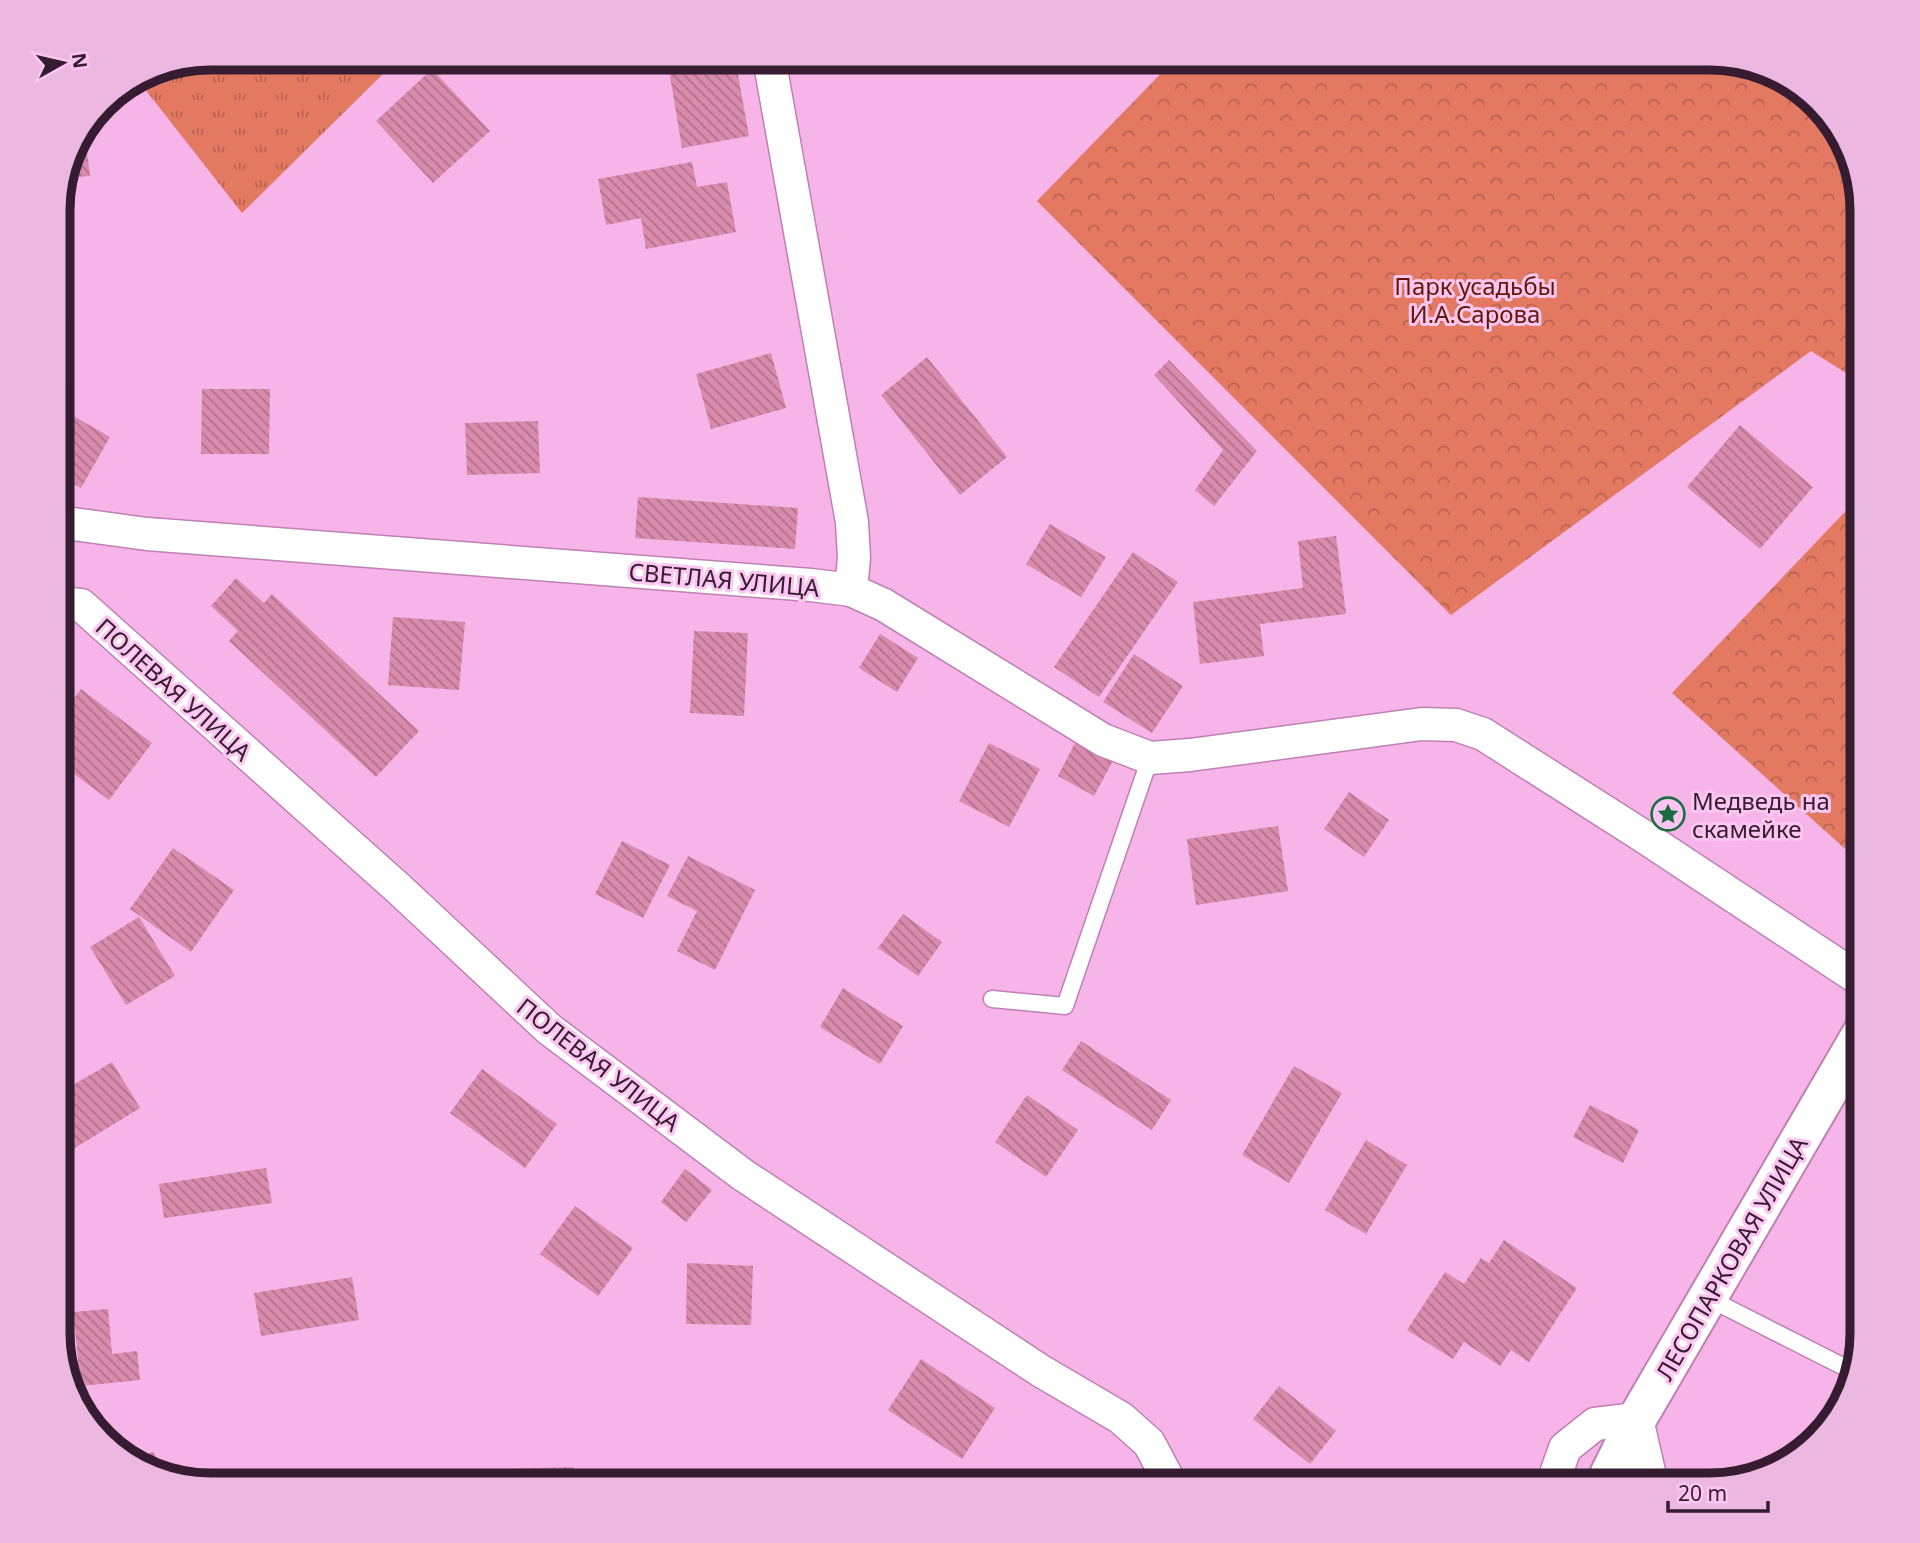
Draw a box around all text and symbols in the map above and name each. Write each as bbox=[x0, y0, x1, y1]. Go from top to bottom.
north arrow bbox=[28, 28, 98, 98]
text: N bbox=[66, 51, 94, 70]
park label: Парк усадьбы И.А.Сарова bbox=[1394, 269, 1556, 330]
street label: СВЕТЛАЯ УЛИЦА bbox=[627, 554, 821, 604]
street label: ПОЛЕВАЯ УЛИЦА bbox=[89, 610, 259, 768]
place label: Медведь на скамейке bbox=[1692, 784, 1830, 845]
place icon: Медведь на скамейке bbox=[1649, 795, 1687, 833]
street label: ПОЛЕВАЯ УЛИЦА bbox=[511, 990, 688, 1139]
street label: ЛЕСОПАРКОВАЯ УЛИЦА bbox=[1648, 1129, 1815, 1386]
scale bar bbox=[1668, 1470, 1768, 1514]
text: 20 m bbox=[1678, 1479, 1727, 1507]

